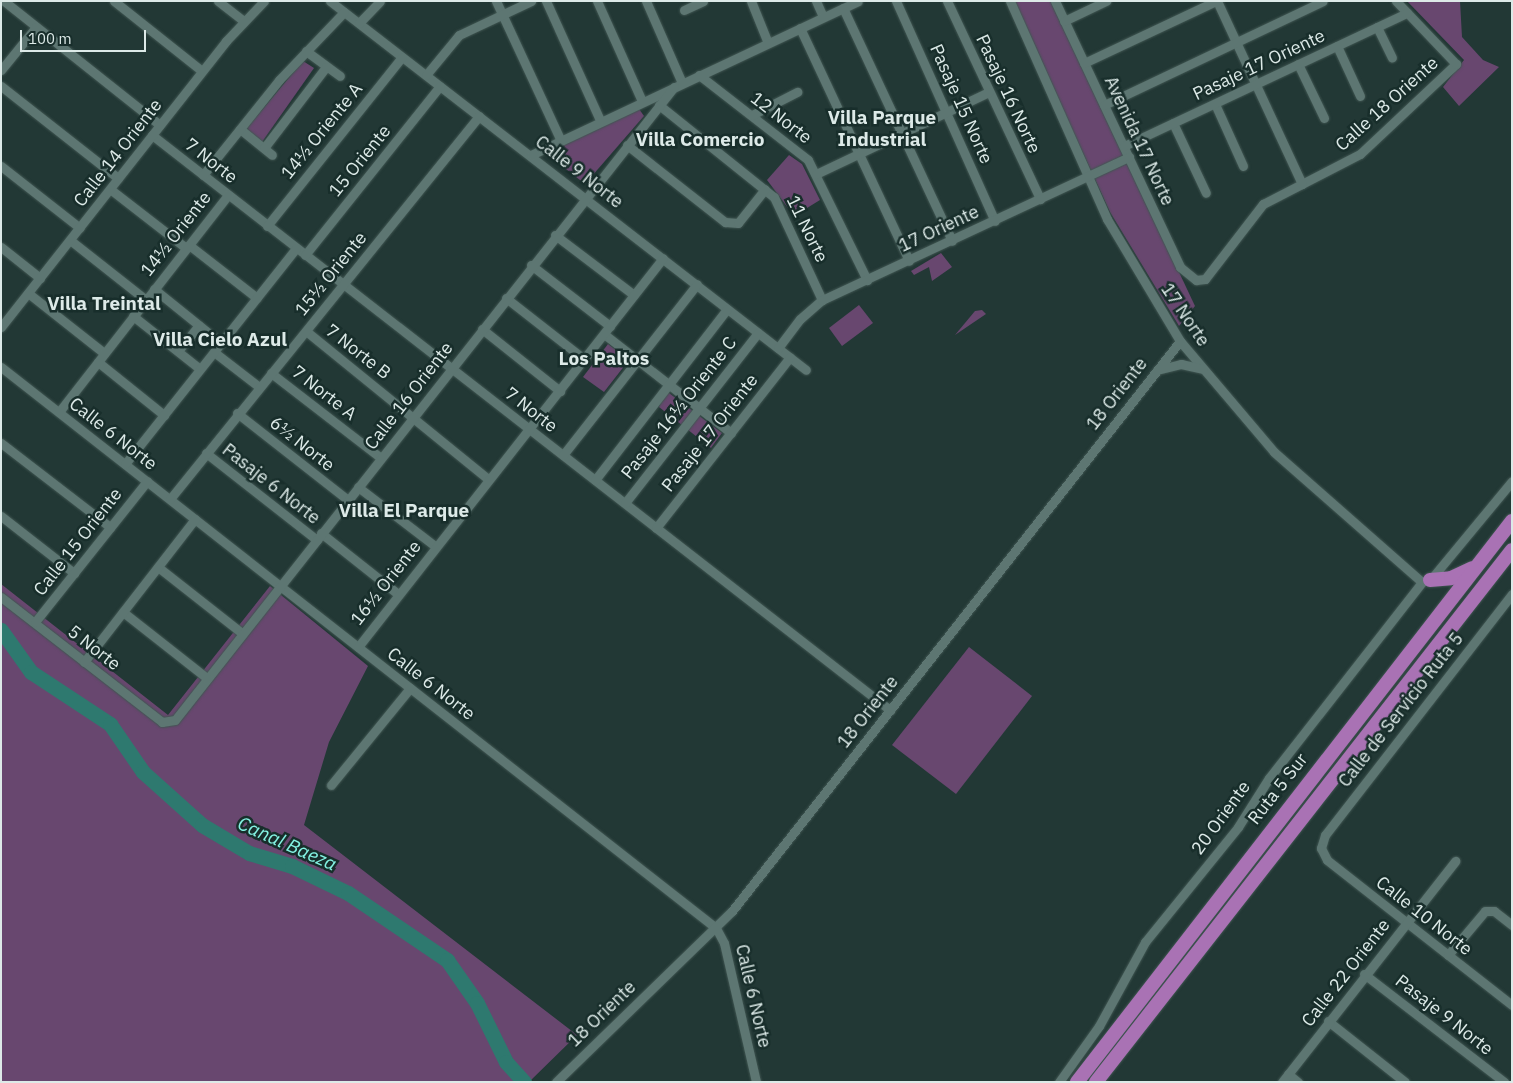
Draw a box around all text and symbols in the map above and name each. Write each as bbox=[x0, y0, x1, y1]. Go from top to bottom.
scale bar bbox=[22, 20, 149, 52]
street label: Pasaje 17 Oriente bbox=[1190, 25, 1328, 105]
text: 100 m bbox=[28, 29, 72, 48]
street label: Pasaje 16 Norte bbox=[971, 31, 1045, 157]
street label: Pasaje 15 Norte bbox=[925, 41, 997, 167]
street label: Calle 18 Oriente bbox=[1331, 52, 1443, 156]
street label: Avenida 17 Norte bbox=[1100, 73, 1178, 209]
street label: 14½ Oriente A bbox=[277, 79, 367, 183]
street label: 12 Norte bbox=[746, 87, 816, 149]
street label: Calle 14 Oriente bbox=[69, 95, 167, 211]
district label: Villa Parque Industrial bbox=[828, 107, 936, 151]
street label: 15 Oriente bbox=[325, 121, 395, 201]
district label: Villa Comercio bbox=[636, 129, 764, 151]
street label: Calle 9 Norte bbox=[531, 131, 627, 213]
street label: 7 Norte bbox=[180, 134, 242, 188]
street label: 14½ Oriente bbox=[136, 187, 216, 281]
street label: 11 Norte bbox=[782, 192, 832, 266]
street label: 17 Oriente bbox=[895, 201, 983, 257]
street label: 15½ Oriente bbox=[291, 228, 371, 320]
street label: 17 Norte bbox=[1156, 279, 1214, 351]
district label: Villa Treintal bbox=[47, 293, 161, 315]
street label: 7 Norte B bbox=[321, 320, 395, 384]
district label: Villa Cielo Azul bbox=[153, 329, 287, 351]
street label: Pasaje 16½ Oriente C bbox=[617, 333, 741, 483]
street label: Calle 16 Oriente bbox=[360, 338, 458, 454]
district label: Los Paltos bbox=[559, 348, 649, 370]
street label: 18 Oriente bbox=[1082, 353, 1152, 435]
street label: 7 Norte A bbox=[287, 361, 361, 425]
street label: Pasaje 17 Oriente bbox=[657, 370, 763, 496]
street label: 7 Norte bbox=[500, 383, 562, 437]
street label: Calle 6 Norte bbox=[65, 393, 161, 475]
street label: 6½ Norte bbox=[265, 412, 339, 476]
street label: Pasaje 6 Norte bbox=[218, 439, 324, 529]
street label: Calle 15 Oriente bbox=[29, 484, 127, 600]
district label: Villa El Parque bbox=[339, 500, 469, 522]
street label: 16½ Oriente bbox=[346, 536, 426, 630]
street label: 5 Norte bbox=[63, 621, 125, 675]
street label: Calle de Servicio Ruta 5 bbox=[1334, 628, 1468, 792]
street label: Calle 6 Norte bbox=[383, 643, 479, 725]
street label: 18 Oriente bbox=[833, 671, 903, 753]
street label: Ruta 5 Sur bbox=[1244, 749, 1312, 829]
street label: 20 Oriente bbox=[1187, 777, 1255, 859]
water label: Canal Baeza bbox=[234, 812, 340, 876]
street label: Calle 10 Norte bbox=[1372, 872, 1476, 960]
street label: Calle 22 Oriente bbox=[1297, 915, 1395, 1031]
street label: Calle 6 Norte bbox=[731, 942, 775, 1050]
street label: Pasaje 9 Norte bbox=[1391, 970, 1497, 1060]
street label: 18 Oriente bbox=[564, 976, 640, 1052]

